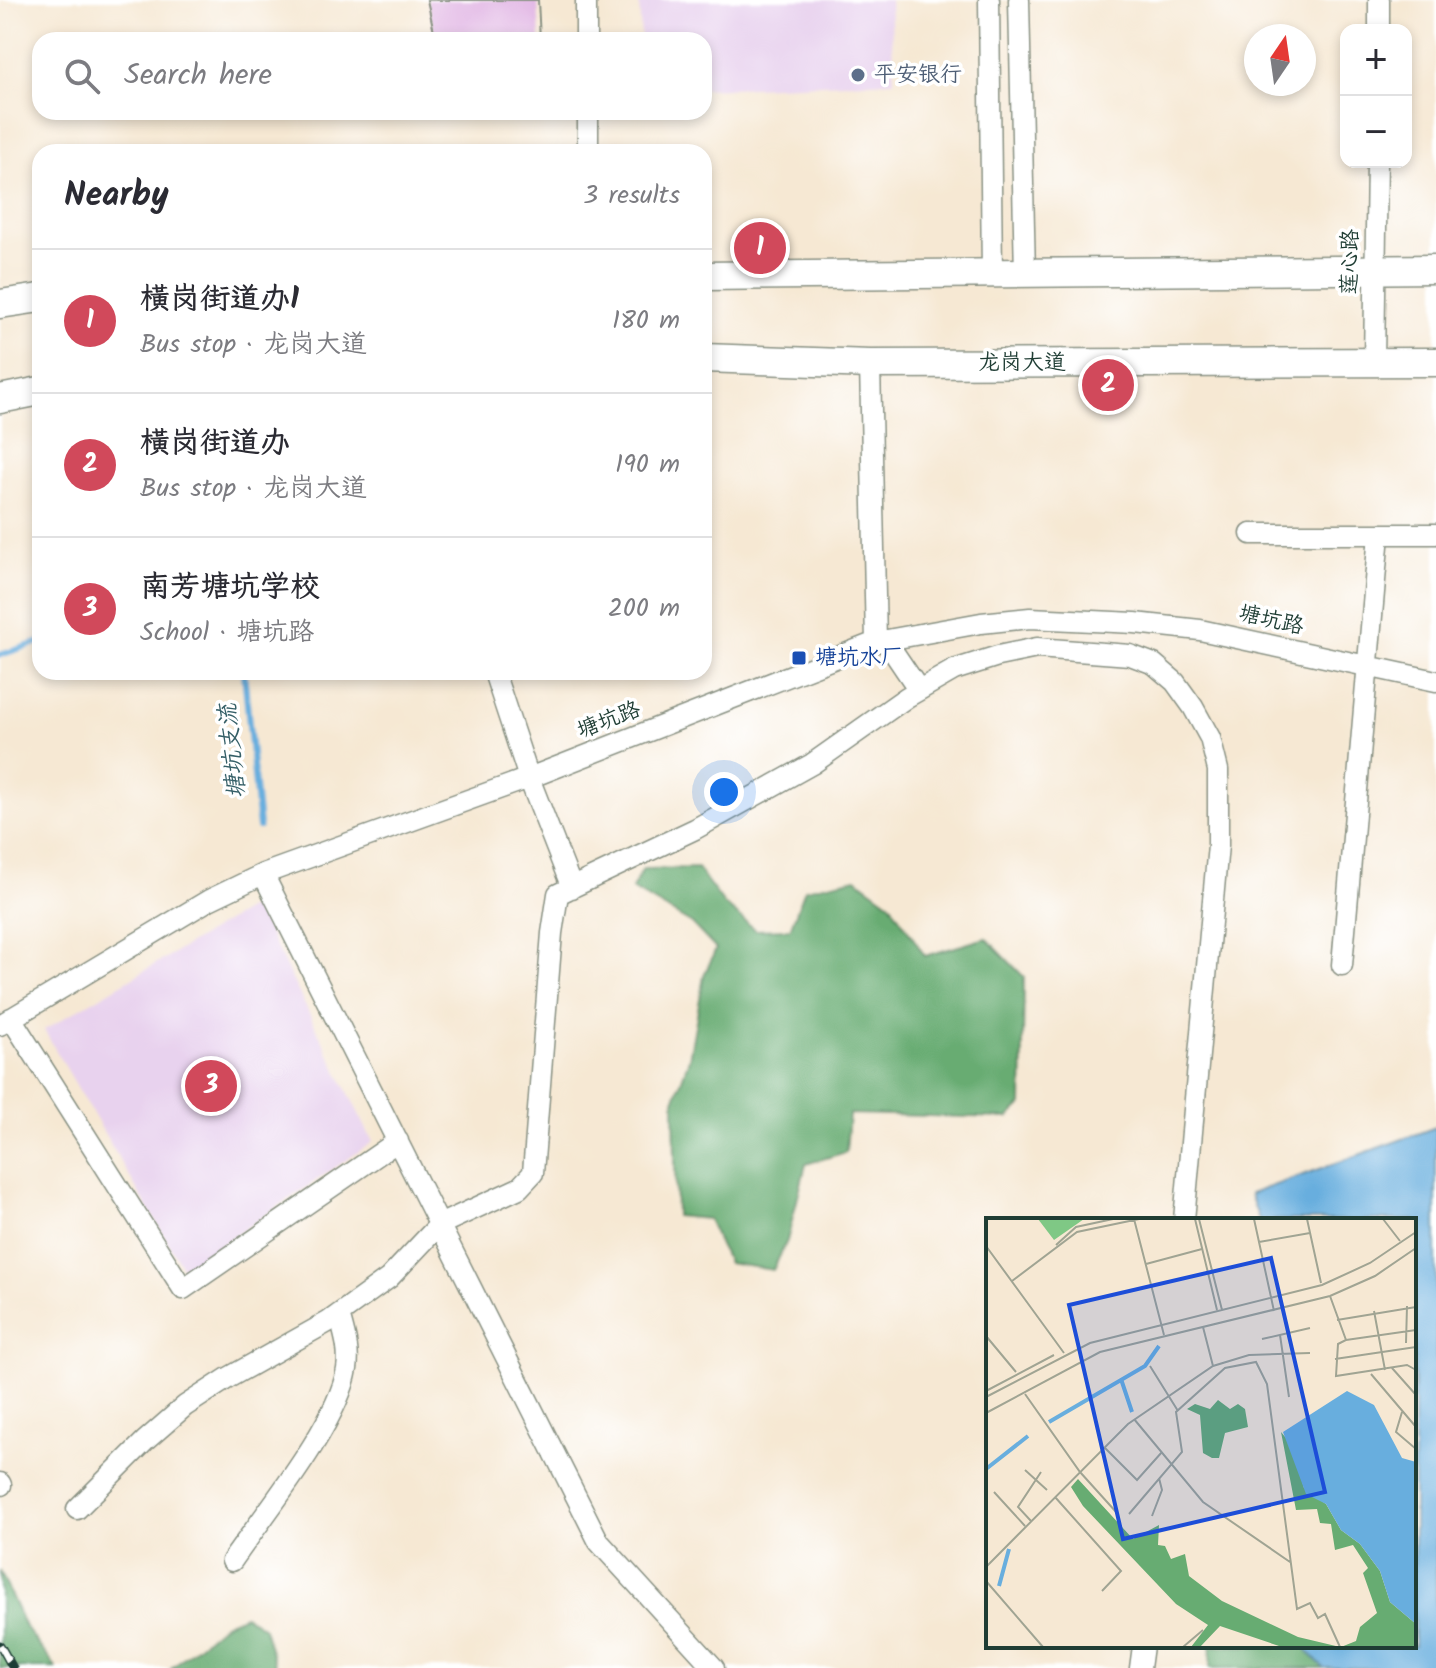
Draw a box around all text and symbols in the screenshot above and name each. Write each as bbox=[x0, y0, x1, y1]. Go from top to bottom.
north arrow bbox=[1244, 24, 1316, 96]
map controls bbox=[1340, 24, 1412, 168]
button: + bbox=[1340, 24, 1412, 96]
search box bbox=[32, 32, 712, 120]
text: Search here bbox=[124, 52, 272, 100]
icon: search bbox=[60, 54, 104, 98]
place label: 平安银行 bbox=[874, 58, 962, 93]
marker: 平安银行 bbox=[849, 66, 867, 84]
button: − bbox=[1340, 96, 1412, 168]
text: Nearby bbox=[64, 169, 169, 223]
text: 3 results bbox=[583, 175, 680, 217]
pin: 1 bbox=[734, 218, 786, 278]
street label: 莲心路 bbox=[1333, 229, 1369, 295]
text: 横岗街道办1 bbox=[140, 276, 299, 324]
text: 1 bbox=[86, 300, 94, 342]
text: 180 m bbox=[612, 300, 680, 342]
text: Bus stop · 龙岗大道 bbox=[140, 324, 367, 366]
street label: 龙岗大道 bbox=[978, 346, 1066, 381]
pin: 2 bbox=[1082, 355, 1134, 415]
text: 横岗街道办 bbox=[140, 420, 290, 468]
text: 2 bbox=[82, 444, 98, 486]
text: 190 m bbox=[615, 444, 680, 486]
text: Bus stop · 龙岗大道 bbox=[140, 468, 367, 510]
text: 南芳塘坑学校 bbox=[140, 564, 320, 612]
text: 3 bbox=[83, 588, 97, 630]
text: 200 m bbox=[608, 588, 680, 630]
street label: 塘坑路 bbox=[1235, 597, 1307, 645]
text: School · 塘坑路 bbox=[140, 612, 314, 654]
place label: 塘坑水厂 bbox=[815, 641, 903, 676]
marker: 塘坑水厂 bbox=[790, 649, 808, 667]
street label: 塘坑路 bbox=[572, 693, 646, 749]
water label: 塘坑支流 bbox=[208, 700, 257, 801]
your location bbox=[704, 772, 744, 812]
pin: 3 bbox=[185, 1056, 237, 1116]
inset map bbox=[986, 1218, 1416, 1648]

